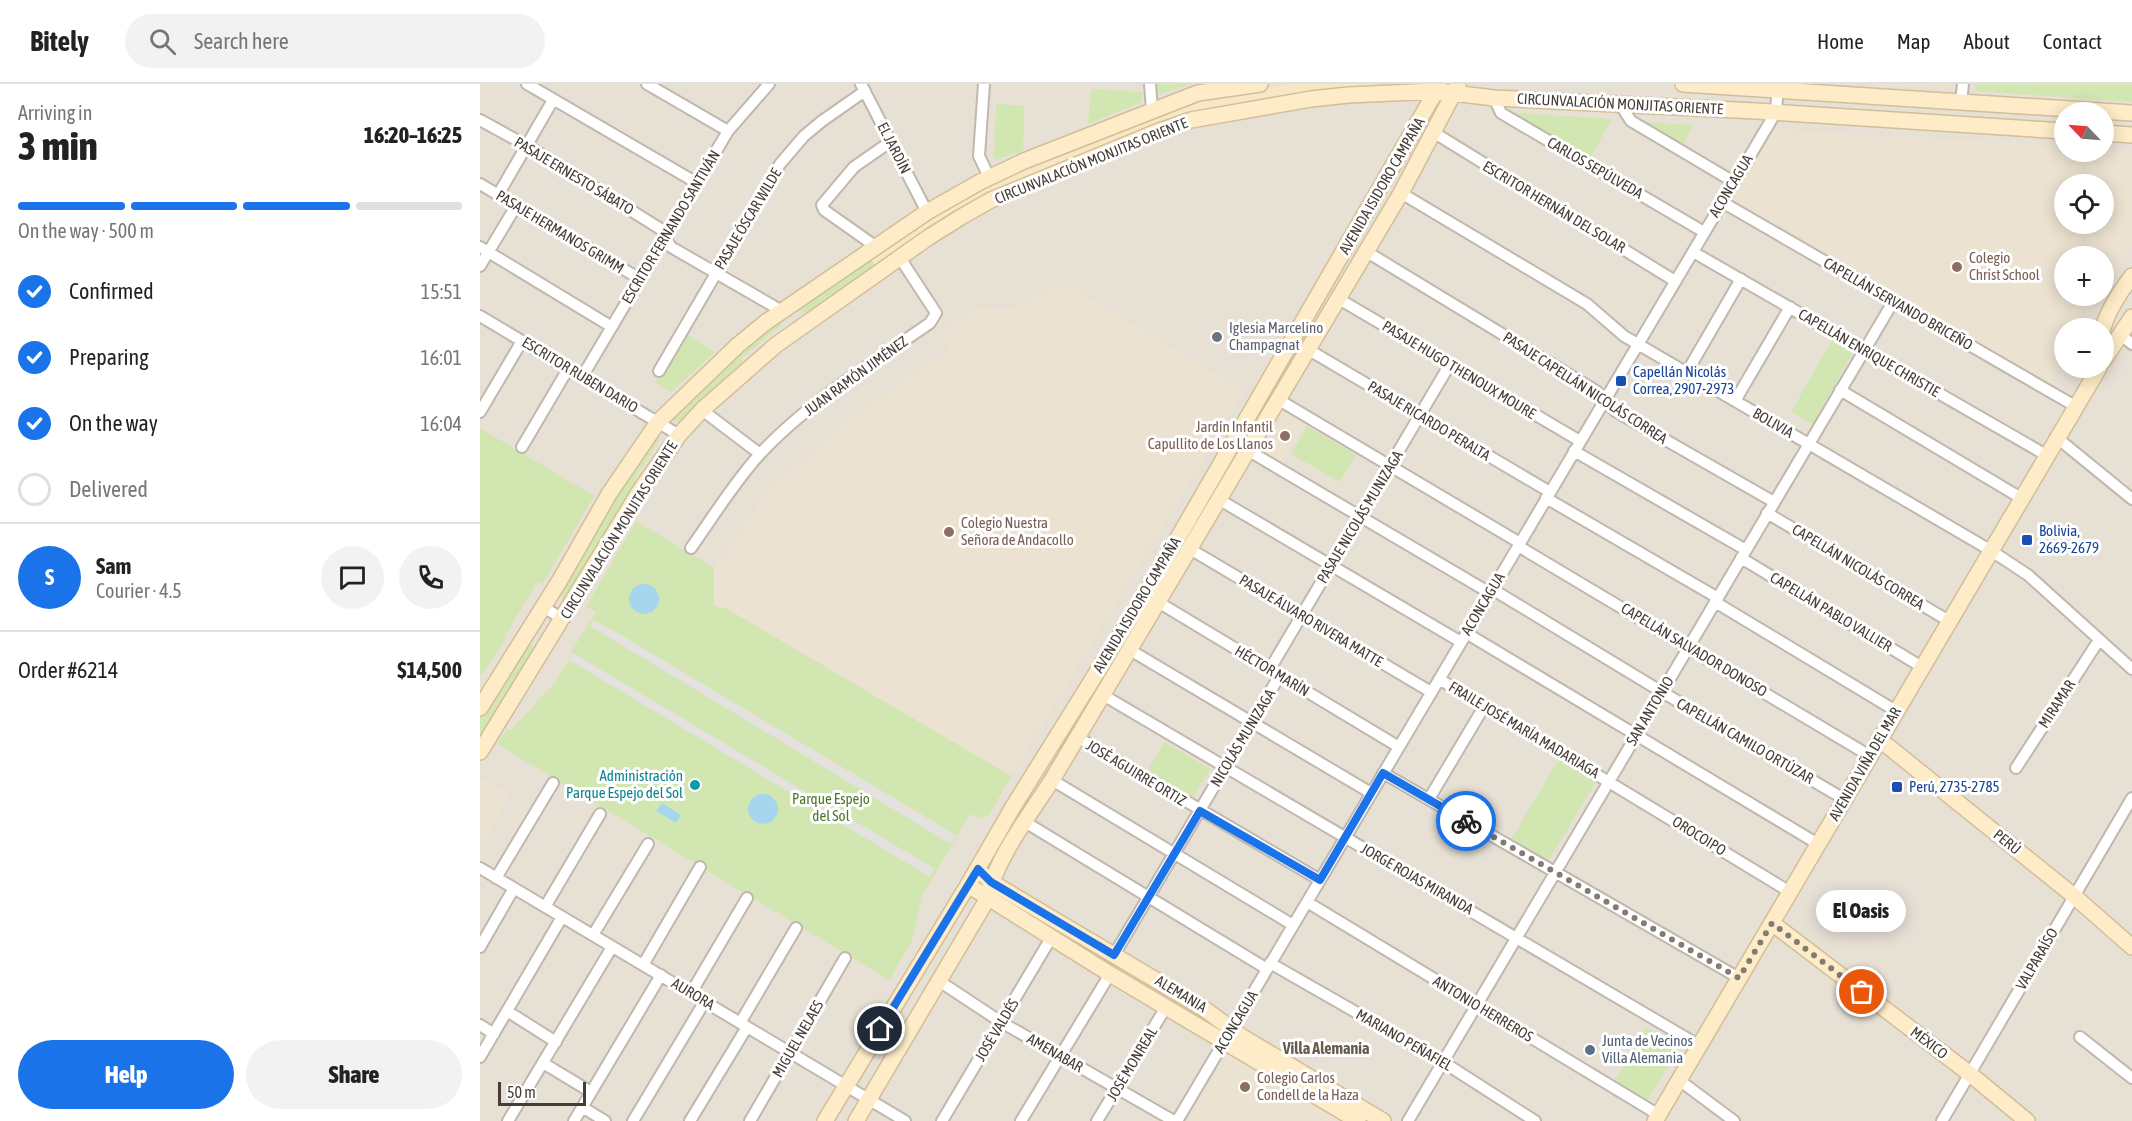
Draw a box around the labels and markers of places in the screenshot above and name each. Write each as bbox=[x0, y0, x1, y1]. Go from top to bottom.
place label: Colegio Christ School bbox=[1969, 249, 2040, 283]
marker: Colegio Christ School bbox=[1950, 260, 1964, 274]
place label: Iglesia Marcelino Champagnat bbox=[1229, 319, 1323, 353]
marker: Iglesia Marcelino Champagnat bbox=[1210, 330, 1224, 344]
place label: Capellán Nicolás Correa, 2907-2973 bbox=[1633, 363, 1734, 397]
marker: Capellán Nicolás Correa, 2907-2973 bbox=[1614, 374, 1628, 388]
place label: Jardín Infantil Capullito de Los Llanos bbox=[1148, 418, 1273, 452]
marker: Jardín Infantil Capullito de Los Llanos bbox=[1278, 429, 1292, 443]
place label: Colegio Nuestra Señora de Andacollo bbox=[961, 514, 1074, 548]
place label: Bolivia, 2669-2679 bbox=[2039, 522, 2099, 556]
marker: Colegio Nuestra Señora de Andacollo bbox=[942, 525, 956, 539]
marker: Bolivia, 2669-2679 bbox=[2020, 533, 2034, 547]
place label: Administración Parque Espejo del Sol bbox=[566, 767, 683, 801]
marker: Administración Parque Espejo del Sol bbox=[688, 778, 702, 792]
place label: Perú, 2735-2785 bbox=[1909, 778, 2000, 795]
marker: Perú, 2735-2785 bbox=[1890, 780, 1904, 794]
callout: El Oasis bbox=[1817, 890, 1907, 932]
pin bbox=[1836, 966, 1887, 1017]
pin bbox=[854, 1003, 905, 1054]
place label: Junta de Vecinos Villa Alemania bbox=[1602, 1032, 1693, 1066]
marker: Junta de Vecinos Villa Alemania bbox=[1583, 1043, 1597, 1057]
place label: Colegio Carlos Condell de la Haza bbox=[1257, 1069, 1359, 1103]
marker: Colegio Carlos Condell de la Haza bbox=[1238, 1080, 1252, 1094]

